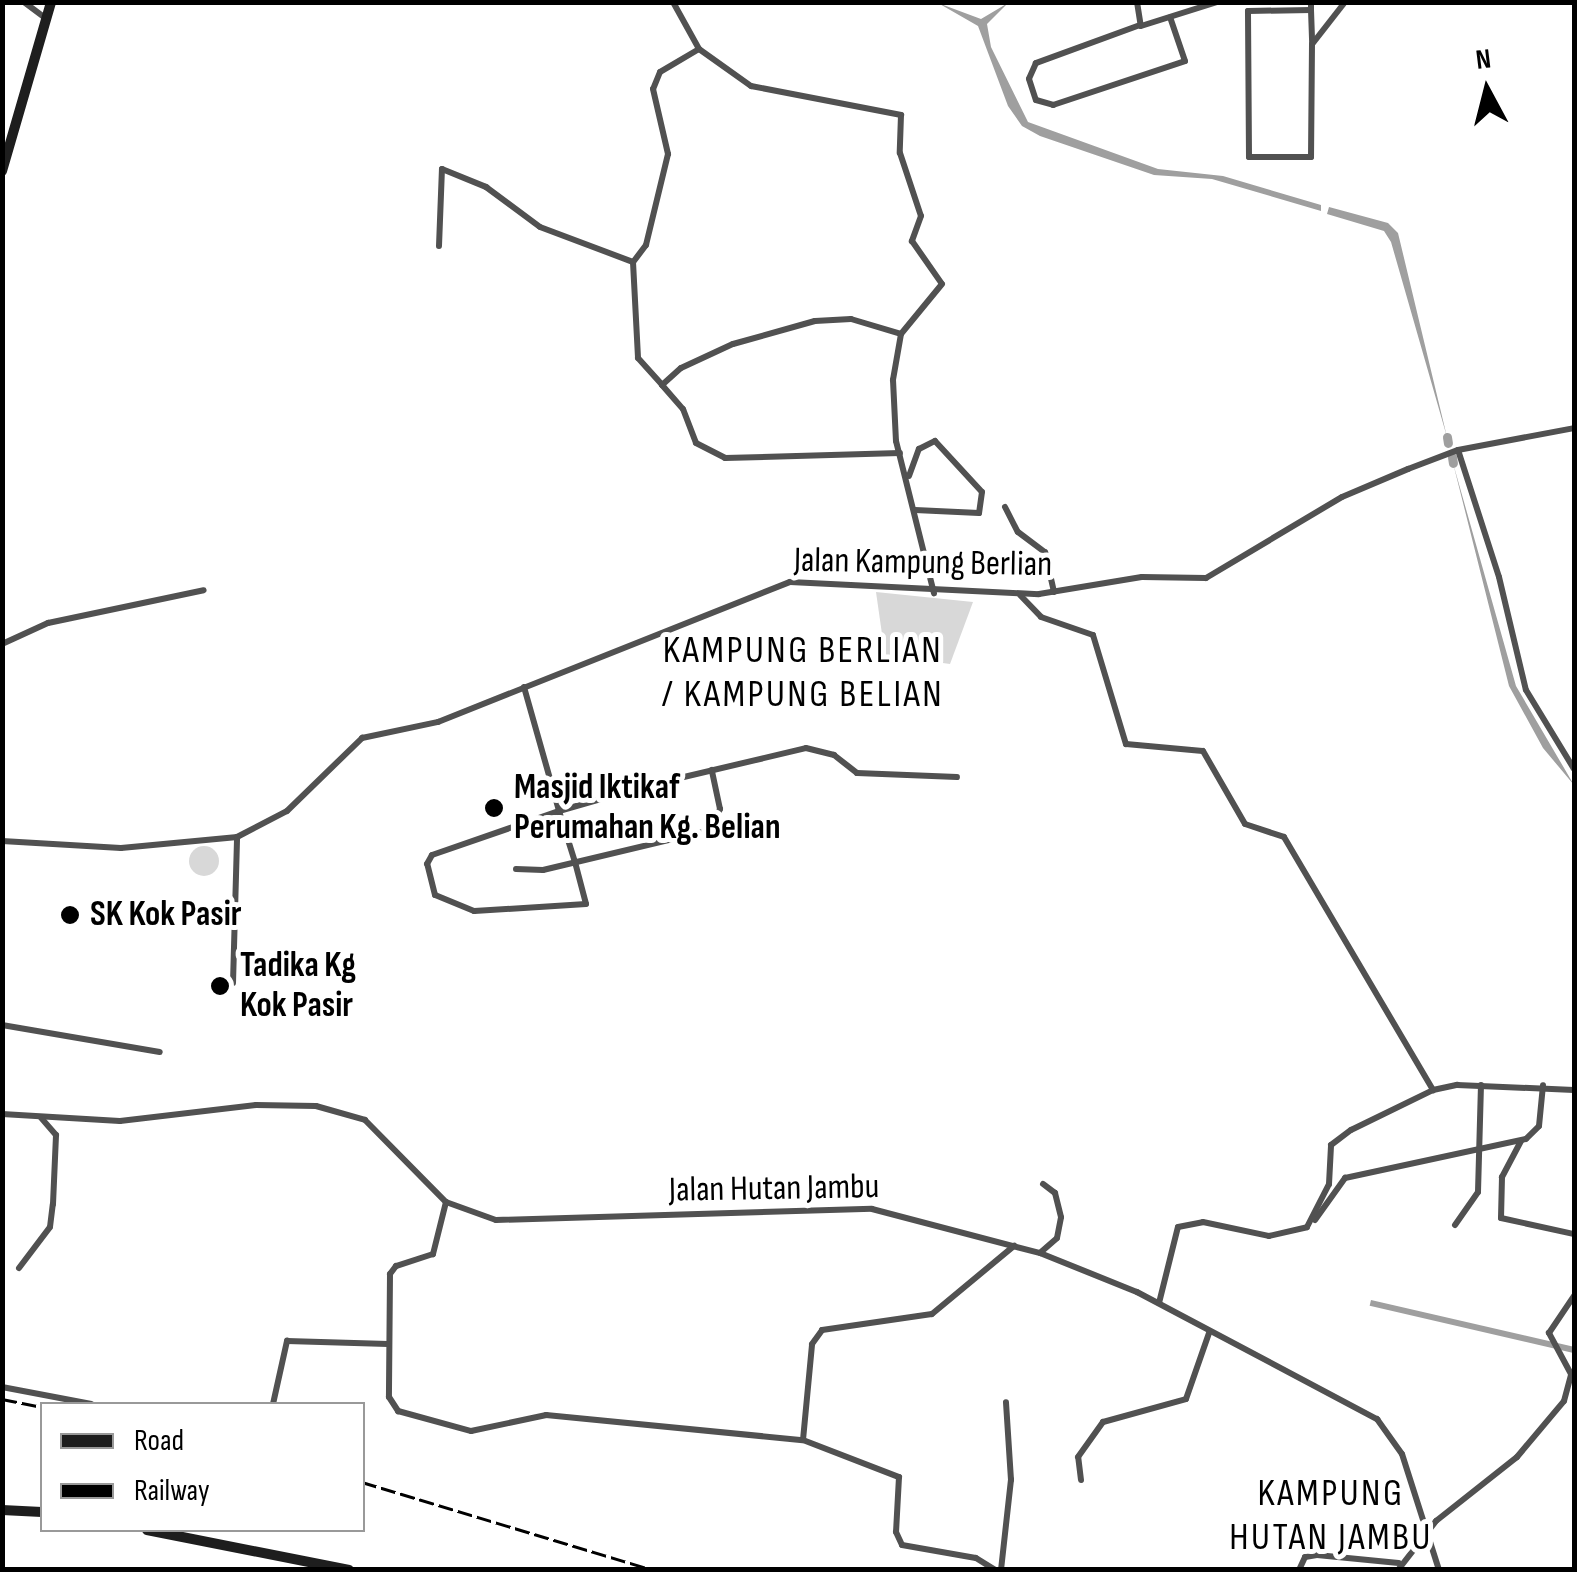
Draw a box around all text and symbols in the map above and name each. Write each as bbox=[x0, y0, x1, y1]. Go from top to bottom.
north arrow bbox=[1437, 40, 1537, 140]
text: N bbox=[1474, 42, 1493, 77]
street label: Jalan Kampung Berlian bbox=[794, 540, 1052, 586]
district label: KAMPUNG BERLIAN / KAMPUNG BELIAN bbox=[662, 628, 944, 718]
place label: Masjid Iktikaf Perumahan Kg. Belian bbox=[514, 767, 780, 849]
marker: Masjid Iktikaf Perumahan Kg. Belian bbox=[483, 797, 505, 819]
place label: SK Kok Pasir bbox=[90, 894, 242, 936]
marker: SK Kok Pasir bbox=[59, 904, 81, 926]
place label: Tadika Kg Kok Pasir bbox=[240, 945, 356, 1027]
marker: Tadika Kg Kok Pasir bbox=[209, 975, 231, 997]
street label: Jalan Hutan Jambu bbox=[668, 1166, 880, 1212]
legend bbox=[40, 1402, 365, 1532]
text: Road bbox=[134, 1423, 184, 1459]
district label: KAMPUNG HUTAN JAMBU bbox=[1229, 1471, 1433, 1560]
text: Railway bbox=[134, 1473, 210, 1509]

